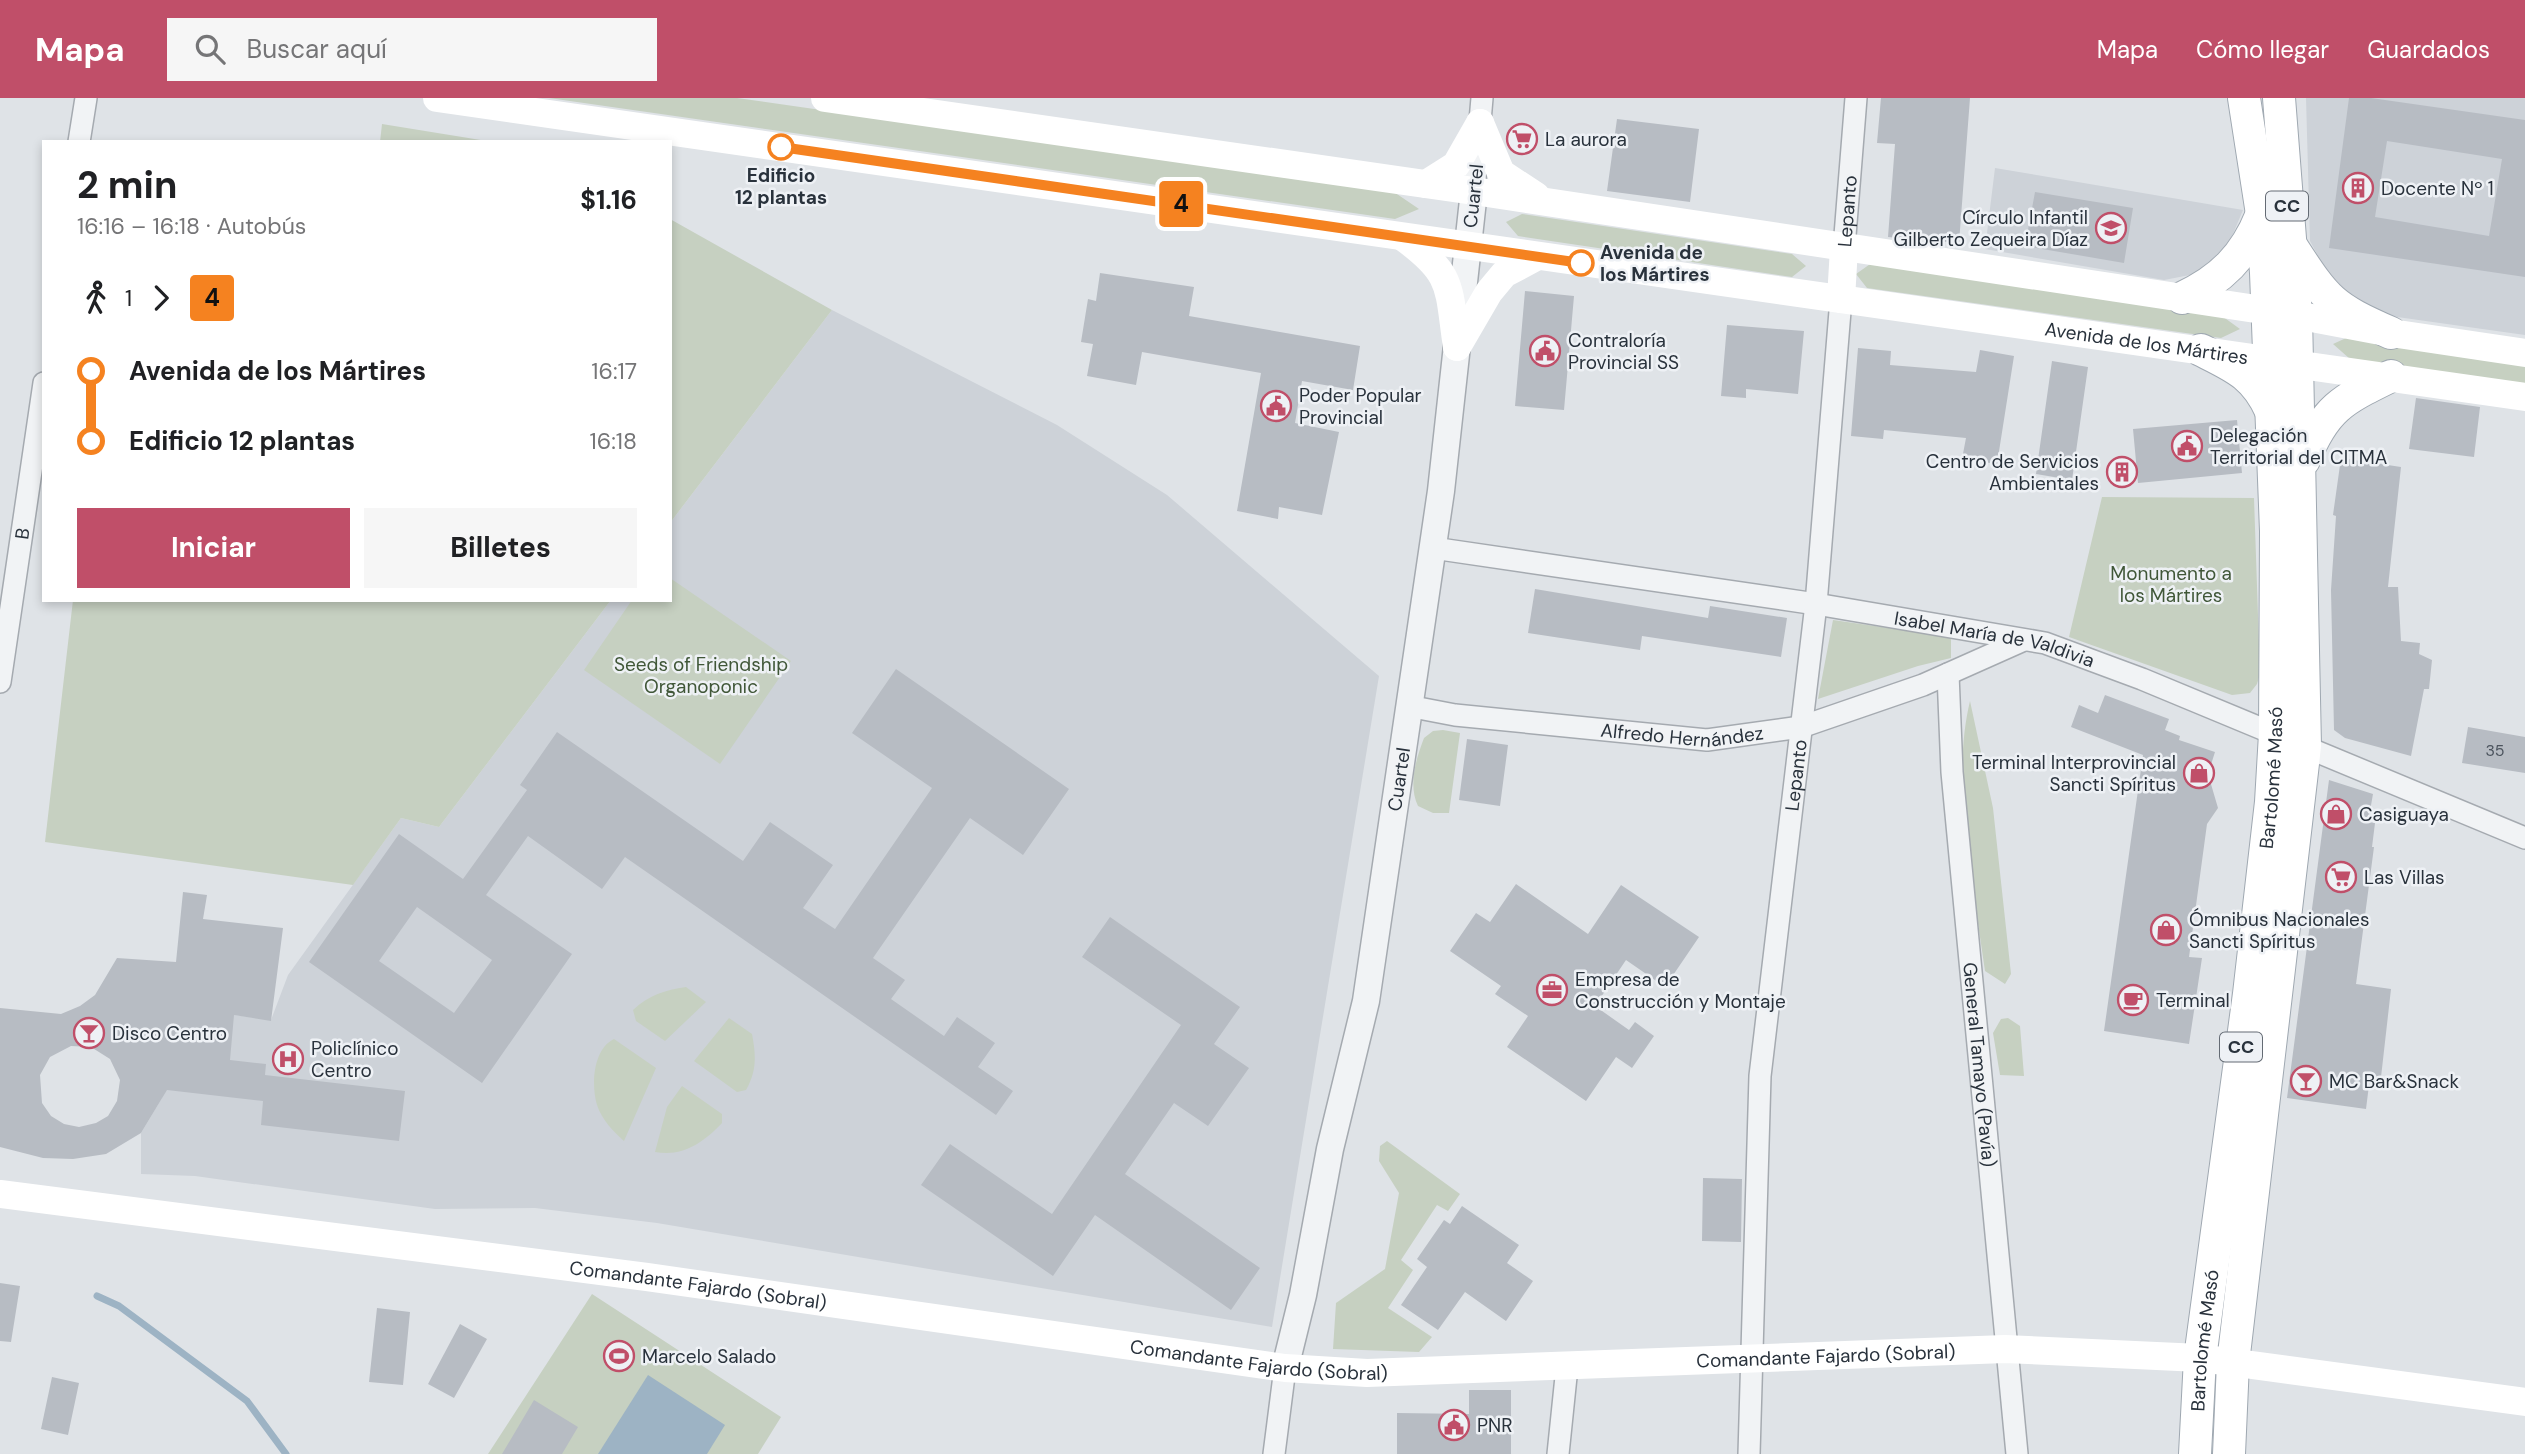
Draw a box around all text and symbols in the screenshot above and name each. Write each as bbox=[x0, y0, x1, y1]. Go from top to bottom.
search box bbox=[167, 18, 657, 81]
text: Mapa bbox=[35, 28, 125, 71]
icon: search bbox=[191, 30, 229, 68]
text: Buscar aquí bbox=[247, 32, 387, 66]
text: Mapa bbox=[2097, 34, 2158, 65]
text: Cómo llegar bbox=[2196, 34, 2329, 65]
text: Guardados bbox=[2367, 34, 2490, 65]
supermarket icon: La aurora bbox=[1505, 122, 1539, 156]
place label: La aurora bbox=[1545, 127, 1627, 152]
marker: Edificio 12 plantas bbox=[768, 134, 794, 160]
text: 2 min bbox=[77, 160, 177, 210]
place label: Edificio 12 plantas bbox=[735, 163, 827, 210]
street label: Cuartel bbox=[1458, 163, 1489, 229]
building icon: Docente Nº 1 bbox=[2341, 171, 2375, 205]
street label: Lepanto bbox=[1832, 174, 1863, 248]
place label: Docente Nº 1 bbox=[2381, 176, 2494, 201]
line badge: 4 bbox=[1158, 181, 1204, 227]
text: $1.16 bbox=[580, 183, 637, 217]
text: 4 bbox=[1173, 188, 1189, 219]
road number: CC bbox=[2266, 192, 2308, 220]
place label: Círculo Infantil Gilberto Zequeira Díaz bbox=[1894, 205, 2088, 252]
text: 16:16 – 16:18 · Autobús bbox=[77, 211, 306, 241]
school or university icon: Círculo Infantil Gilberto Zequeira Díaz bbox=[2094, 211, 2128, 245]
place label: Avenida de los Mártires bbox=[1600, 240, 1710, 287]
marker: Avenida de los Mártires bbox=[1568, 250, 1594, 276]
icon: walk bbox=[77, 279, 115, 317]
icon: forward bbox=[142, 279, 180, 317]
text: 4 bbox=[204, 282, 220, 313]
text: 1 bbox=[125, 283, 132, 313]
street label: Avenida de los Mártires bbox=[2043, 316, 2250, 370]
place label: Contraloría Provincial SS bbox=[1568, 328, 1679, 375]
public building icon: Contraloría Provincial SS bbox=[1528, 334, 1562, 368]
text: Avenida de los Mártires bbox=[129, 354, 426, 388]
text: 16:17 bbox=[591, 356, 637, 386]
place label: Poder Popular Provincial bbox=[1299, 383, 1422, 430]
public building icon: Poder Popular Provincial bbox=[1259, 389, 1293, 423]
place label: Delegación Territorial del CITMA bbox=[2210, 423, 2388, 470]
text: Edificio 12 plantas bbox=[129, 424, 355, 458]
text: 16:18 bbox=[590, 426, 637, 456]
public building icon: Delegación Territorial del CITMA bbox=[2170, 429, 2204, 463]
place label: Centro de Servicios Ambientales bbox=[1926, 449, 2099, 496]
building icon: Centro de Servicios Ambientales bbox=[2105, 455, 2139, 489]
button: Iniciar bbox=[77, 508, 350, 588]
button: Billetes bbox=[364, 508, 637, 588]
street label: B bbox=[9, 526, 36, 541]
park label: Monumento a los Mártires bbox=[2110, 561, 2232, 608]
street label: Isabel María de Valdivia bbox=[1892, 606, 2098, 673]
park label: Seeds of Friendship Organoponic bbox=[614, 652, 788, 699]
street label: Bartolomé Masó bbox=[2254, 706, 2288, 850]
street label: Alfredo Hernández bbox=[1599, 718, 1765, 753]
street label: Lepanto bbox=[1780, 738, 1813, 813]
house number: 35 bbox=[2485, 740, 2505, 761]
street label: Cuartel bbox=[1382, 746, 1416, 813]
place label: Terminal Interprovincial Sancti Spíritus bbox=[1972, 750, 2176, 797]
shop icon: Terminal Interprovincial Sancti Spíritus bbox=[2182, 756, 2216, 790]
shop icon: Casiguaya bbox=[2319, 797, 2353, 831]
place label: Casiguaya bbox=[2359, 802, 2449, 827]
supermarket icon: Las Villas bbox=[2324, 860, 2358, 894]
place label: Las Villas bbox=[2364, 865, 2445, 890]
place label: Ómnibus Nacionales Sancti Spíritus bbox=[2189, 907, 2369, 954]
shop icon: Ómnibus Nacionales Sancti Spíritus bbox=[2149, 913, 2183, 947]
street label: General Tamayo (Pavía) bbox=[1957, 961, 2002, 1168]
place label: Empresa de Construcción y Montaje bbox=[1575, 967, 1786, 1014]
office icon: Empresa de Construcción y Montaje bbox=[1535, 973, 1569, 1007]
cafe icon: Terminal bbox=[2116, 983, 2150, 1017]
place label: Terminal bbox=[2156, 988, 2230, 1013]
bar icon: Disco Centro bbox=[72, 1016, 106, 1050]
place label: Disco Centro bbox=[112, 1021, 227, 1046]
road number: CC bbox=[2220, 1032, 2262, 1062]
place label: Policlínico Centro bbox=[311, 1036, 398, 1083]
hospital icon: Policlínico Centro bbox=[271, 1042, 305, 1076]
bar icon: MC Bar&Snack bbox=[2289, 1064, 2323, 1098]
place label: MC Bar&Snack bbox=[2329, 1069, 2460, 1094]
street label: Comandante Fajardo (Sobral) bbox=[568, 1255, 828, 1315]
street label: Bartolomé Masó bbox=[2185, 1268, 2225, 1412]
street label: Comandante Fajardo (Sobral) bbox=[1128, 1334, 1388, 1386]
sports icon: Marcelo Salado bbox=[602, 1339, 636, 1373]
street label: Comandante Fajardo (Sobral) bbox=[1696, 1339, 1956, 1374]
place label: Marcelo Salado bbox=[642, 1344, 776, 1369]
public building icon: PNR bbox=[1437, 1408, 1471, 1442]
place label: PNR bbox=[1477, 1413, 1512, 1438]

